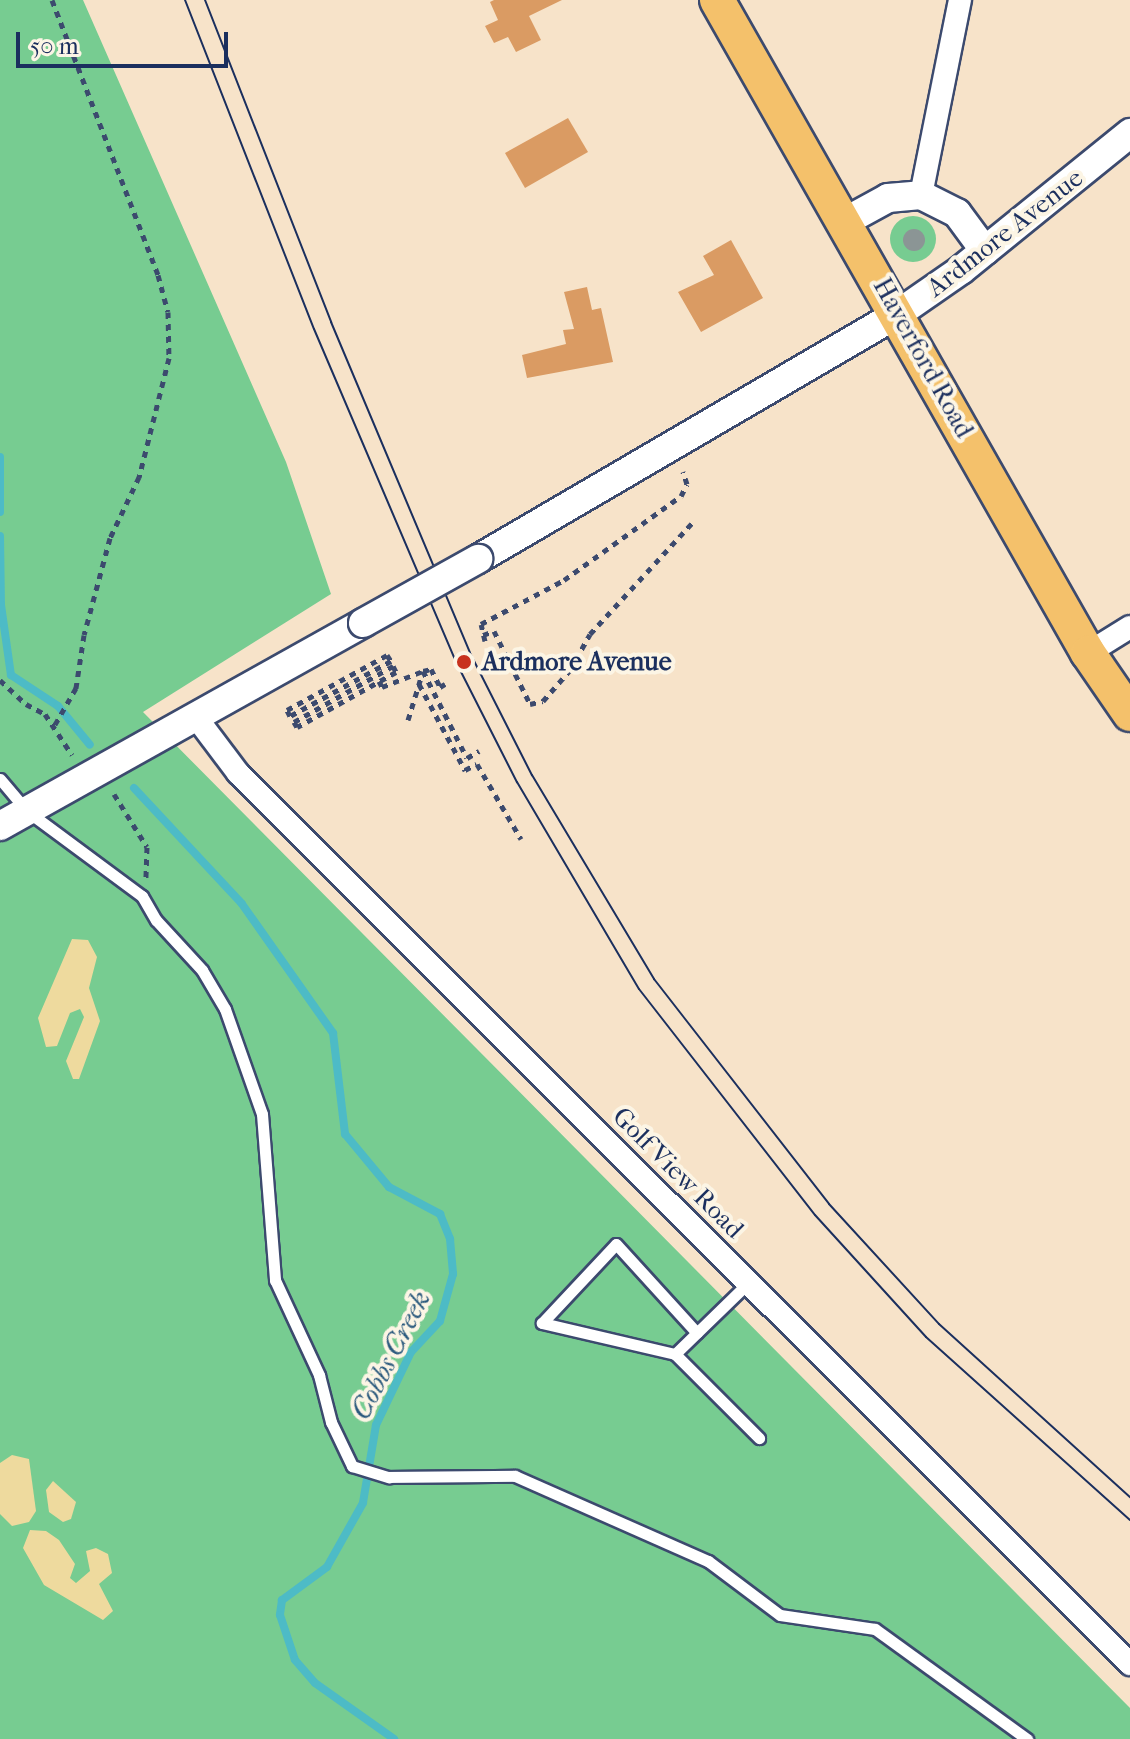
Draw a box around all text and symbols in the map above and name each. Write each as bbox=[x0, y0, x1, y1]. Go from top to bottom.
scale bar bbox=[20, 16, 232, 66]
text: 50 m bbox=[30, 32, 79, 60]
street label: Ardmore Avenue bbox=[921, 162, 1089, 304]
street label: Haverford Road bbox=[866, 273, 980, 443]
place label: Ardmore Avenue bbox=[482, 646, 672, 678]
marker: Ardmore Avenue bbox=[453, 651, 475, 673]
street label: Golf View Road bbox=[606, 1101, 750, 1245]
water label: Cobbs Creek bbox=[344, 1285, 438, 1425]

